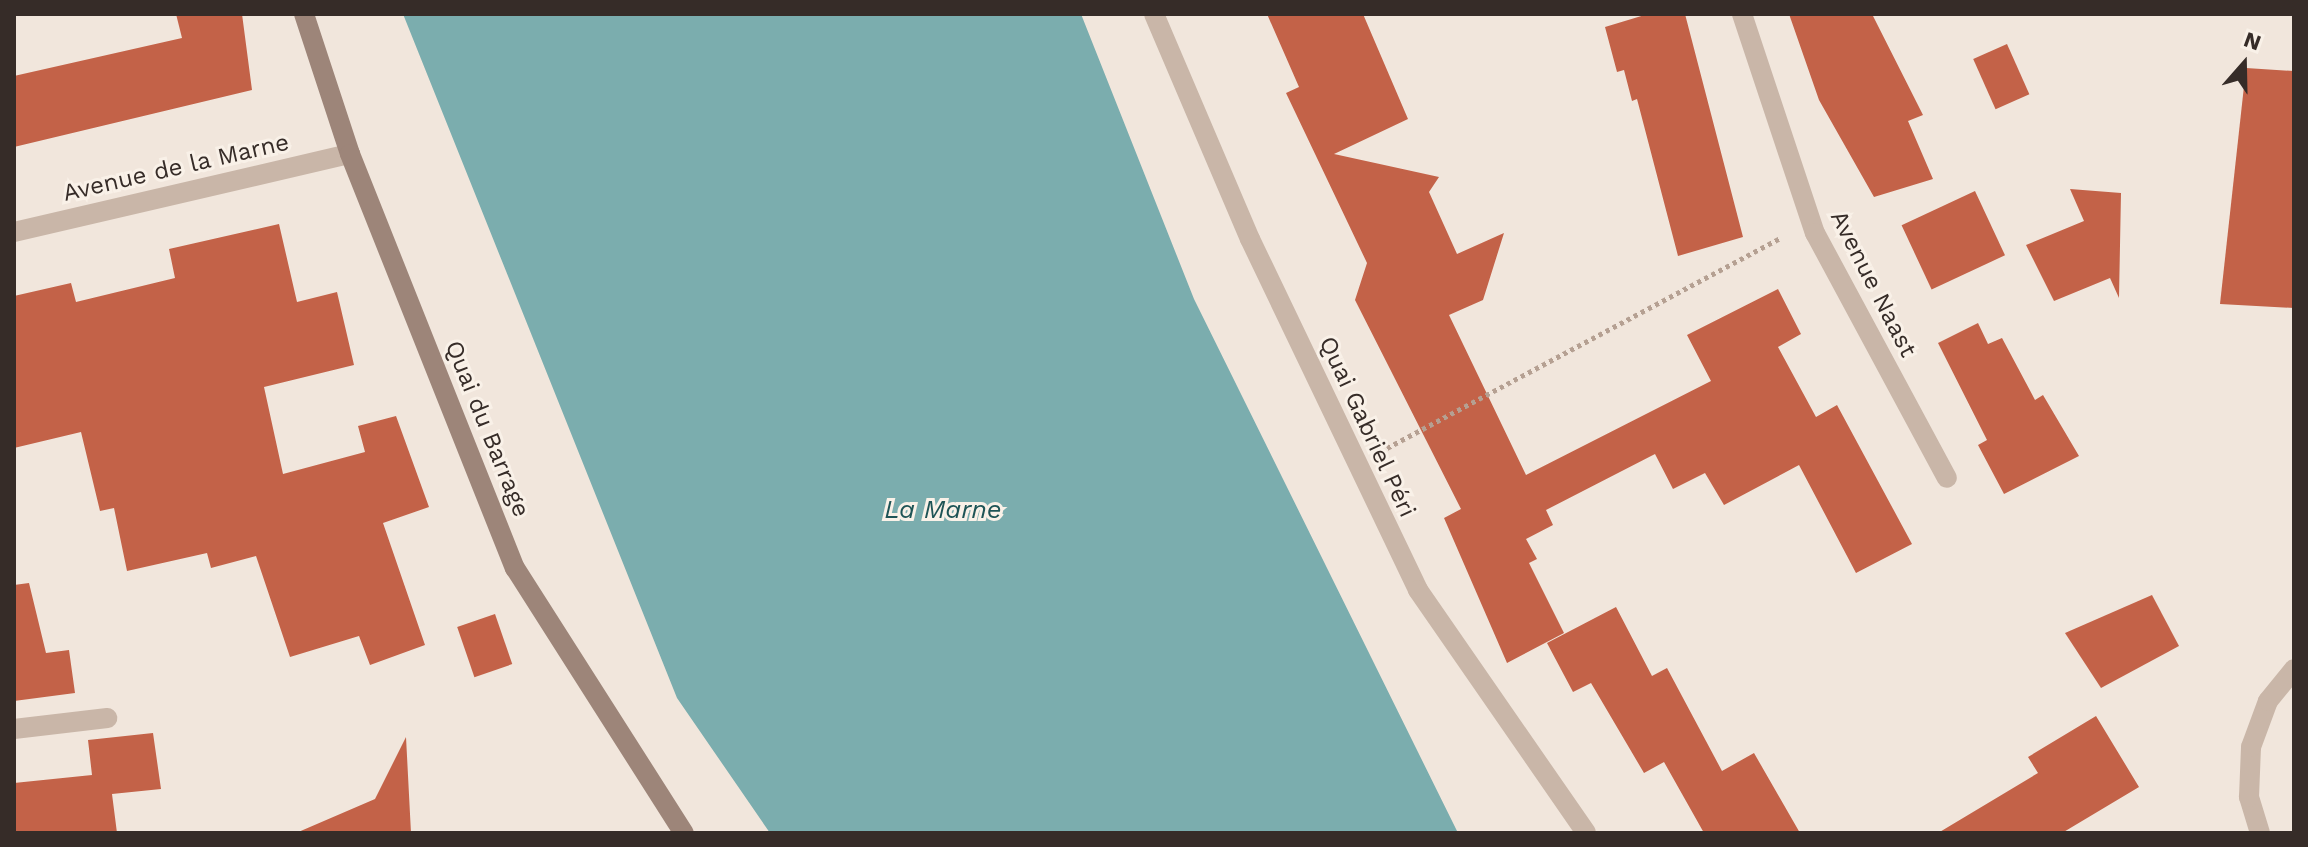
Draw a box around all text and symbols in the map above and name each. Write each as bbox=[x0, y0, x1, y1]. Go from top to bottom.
north arrow bbox=[2204, 24, 2284, 104]
text: N bbox=[2240, 26, 2264, 56]
street label: Avenue de la Marne bbox=[60, 128, 292, 208]
street label: Avenue Naast bbox=[1824, 206, 1922, 362]
street label: Quai Gabriel Péri bbox=[1312, 332, 1422, 522]
street label: Quai du Barrage bbox=[438, 337, 536, 521]
water label: La Marne bbox=[884, 494, 1002, 526]

